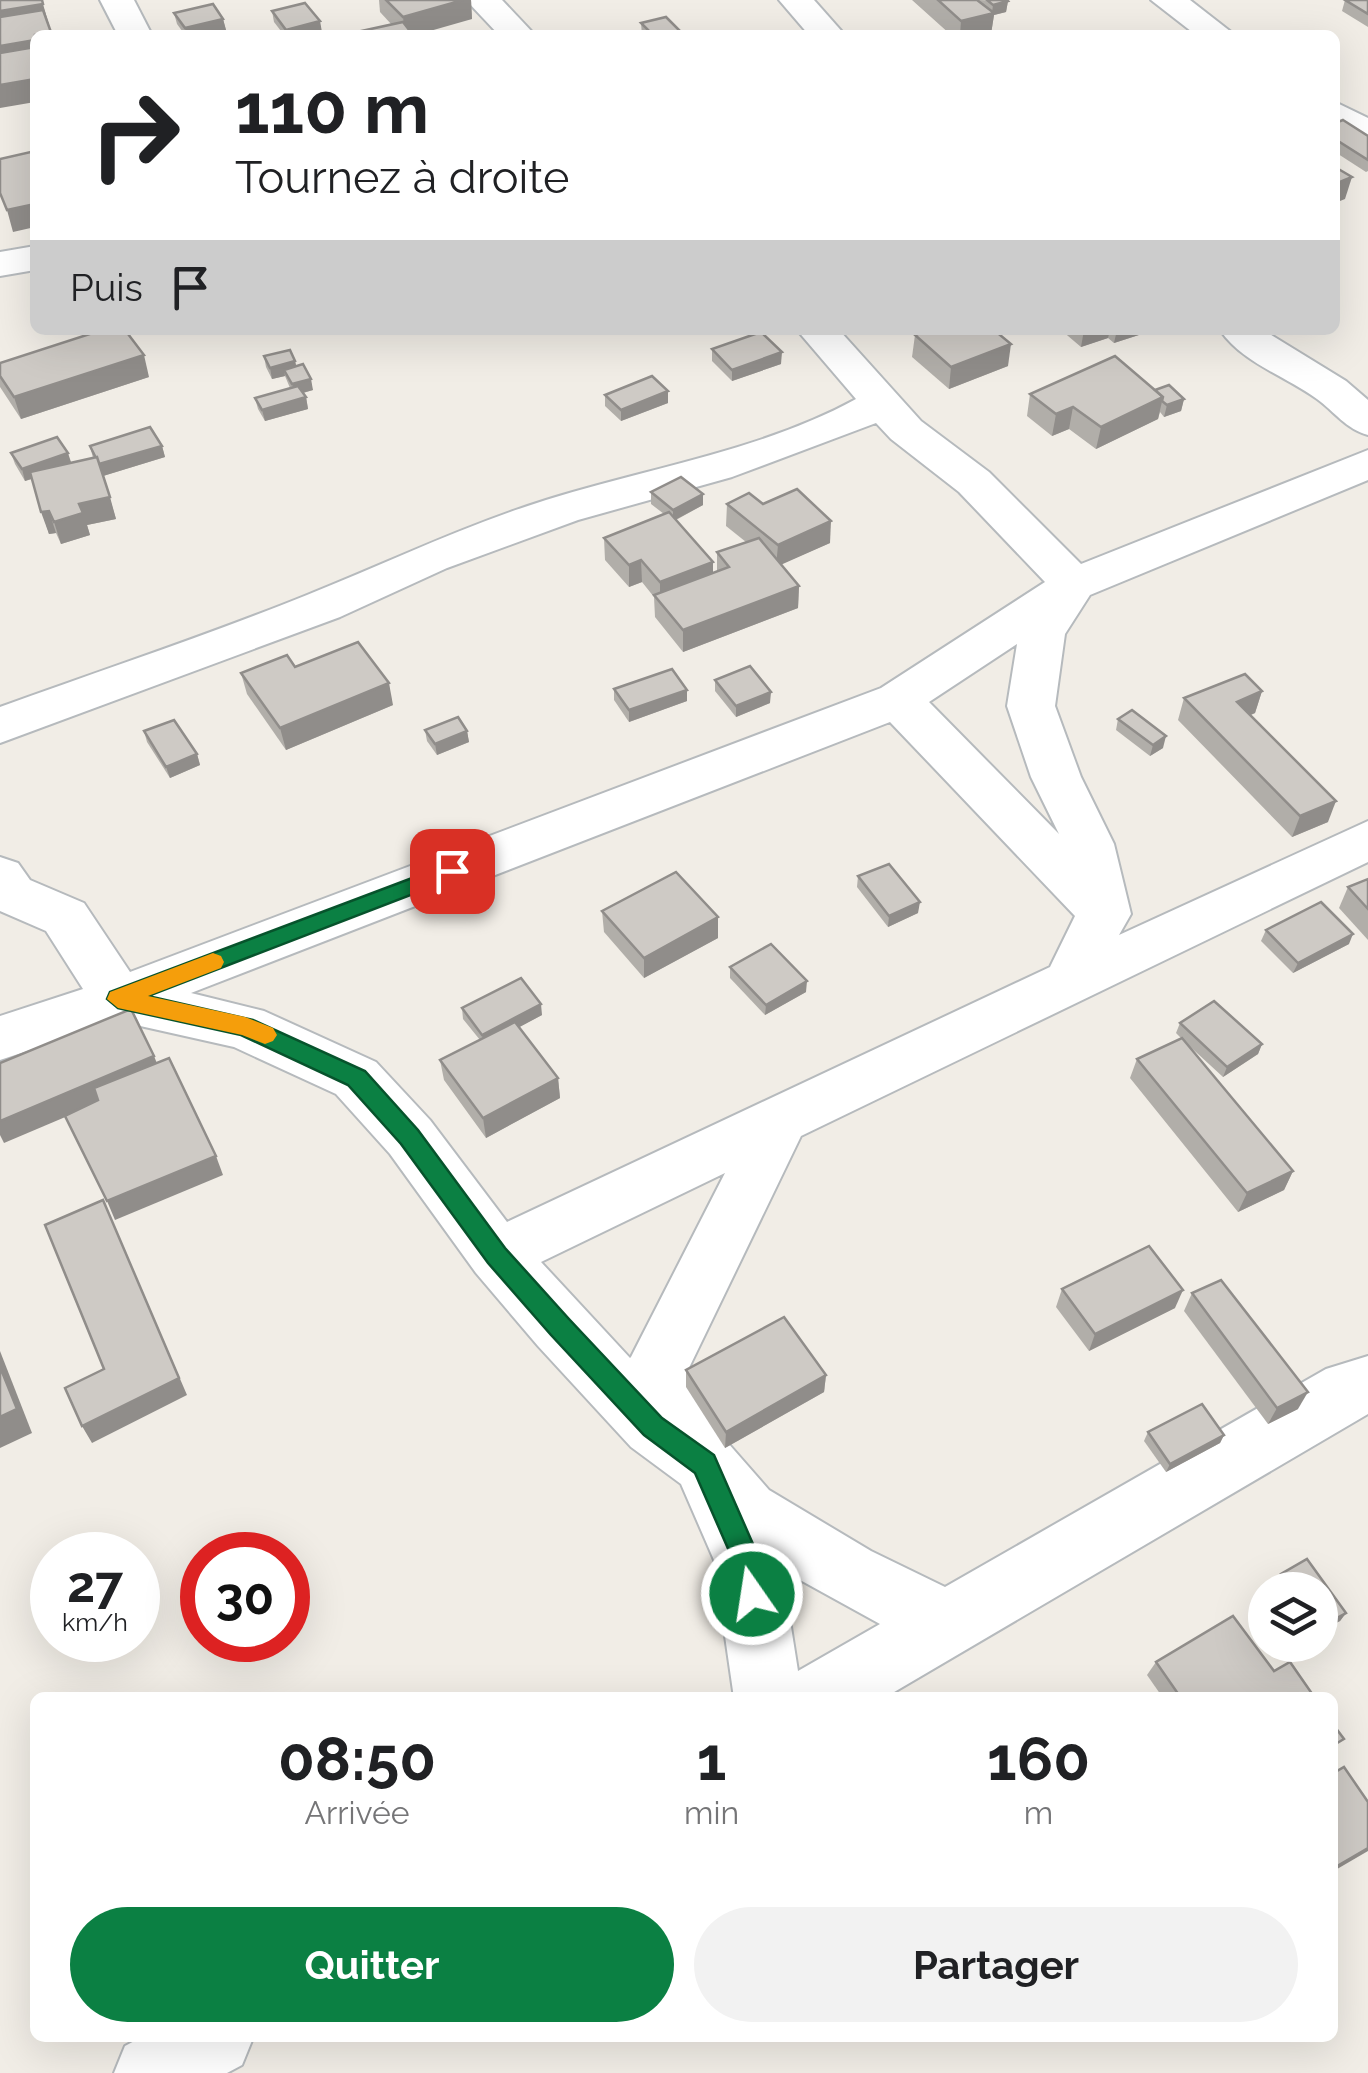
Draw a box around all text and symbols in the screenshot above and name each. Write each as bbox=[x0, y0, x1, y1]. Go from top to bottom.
text: 110 m bbox=[235, 67, 429, 149]
icon: right bbox=[70, 70, 200, 200]
text: Tournez à droite bbox=[235, 151, 569, 204]
icon: arrive bbox=[163, 260, 218, 315]
text: Puis bbox=[70, 265, 143, 310]
pin bbox=[410, 829, 495, 914]
icon: arrive bbox=[425, 844, 480, 899]
speed limit sign: 30 bbox=[180, 1532, 310, 1662]
position arrow bbox=[700, 1542, 804, 1646]
text: 27 bbox=[67, 1555, 123, 1614]
map controls bbox=[1248, 1572, 1338, 1662]
button: layers bbox=[1248, 1572, 1338, 1662]
text: km/h bbox=[62, 1607, 128, 1637]
text: 08:50 bbox=[278, 1724, 436, 1794]
text: 1 bbox=[697, 1724, 726, 1794]
text: 160 bbox=[987, 1724, 1090, 1794]
text: Arrivée bbox=[304, 1794, 410, 1831]
text: min bbox=[684, 1794, 739, 1831]
text: m bbox=[1024, 1794, 1053, 1831]
button: Quitter bbox=[70, 1907, 674, 2022]
button: Partager bbox=[694, 1907, 1298, 2022]

